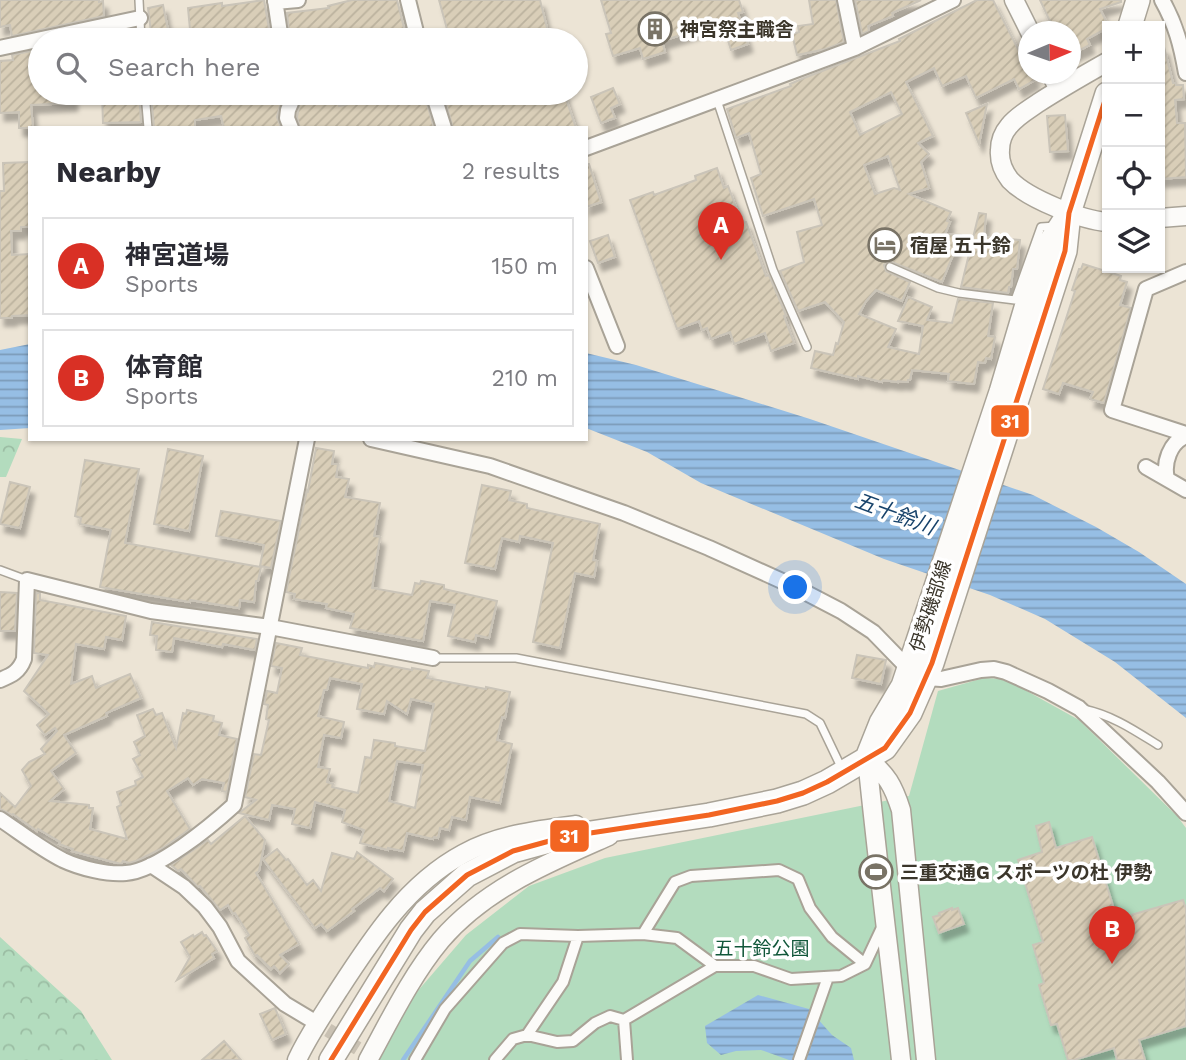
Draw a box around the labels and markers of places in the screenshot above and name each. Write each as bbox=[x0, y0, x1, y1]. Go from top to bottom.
building icon: 神宮祭主職舎 bbox=[636, 10, 674, 48]
place label: 神宮祭主職舎 bbox=[680, 18, 794, 41]
pin: A bbox=[698, 202, 744, 260]
hotel icon: 宿屋 五十鈴 bbox=[866, 226, 904, 264]
place label: 宿屋 五十鈴 bbox=[910, 234, 1011, 257]
sports icon: 三重交通G スポーツの杜 伊勢 bbox=[857, 853, 895, 891]
place label: 三重交通G スポーツの杜 伊勢 bbox=[900, 861, 1152, 884]
pin: B bbox=[1089, 906, 1135, 964]

